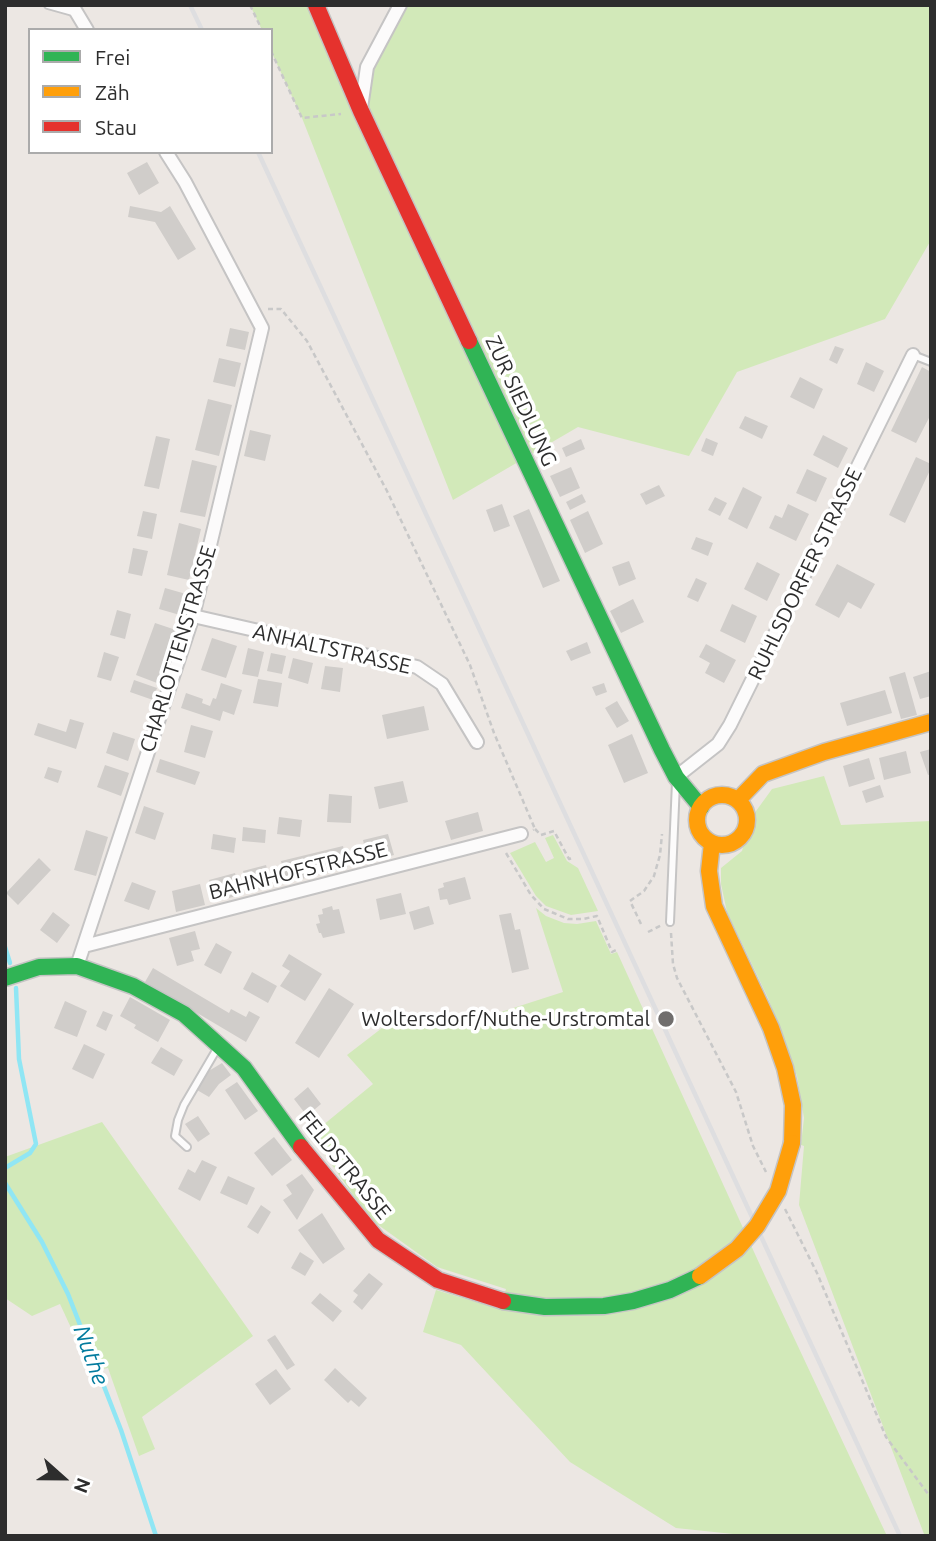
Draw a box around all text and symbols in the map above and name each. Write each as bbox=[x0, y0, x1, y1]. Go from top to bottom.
legend bbox=[28, 28, 273, 154]
text: Frei bbox=[95, 45, 130, 69]
text: Zäh bbox=[95, 80, 130, 104]
text: Stau bbox=[95, 115, 137, 139]
street label: ZUR SIEDLUNG bbox=[480, 332, 562, 470]
street label: RUHLSDORFER STRASSE bbox=[743, 464, 867, 684]
street label: CHARLOTTENSTRASSE bbox=[135, 543, 221, 755]
street label: ANHALTSTRASSE bbox=[251, 619, 413, 679]
street label: BAHNHOFSTRASSE bbox=[206, 837, 390, 905]
place label: Woltersdorf/Nuthe-Urstromtal bbox=[361, 1006, 650, 1032]
marker: Woltersdorf/Nuthe-Urstromtal bbox=[656, 1009, 676, 1029]
street label: FELDSTRASSE bbox=[294, 1106, 396, 1224]
water label: Nuthe bbox=[67, 1321, 115, 1389]
north arrow bbox=[28, 1443, 98, 1513]
text: N bbox=[70, 1475, 95, 1496]

